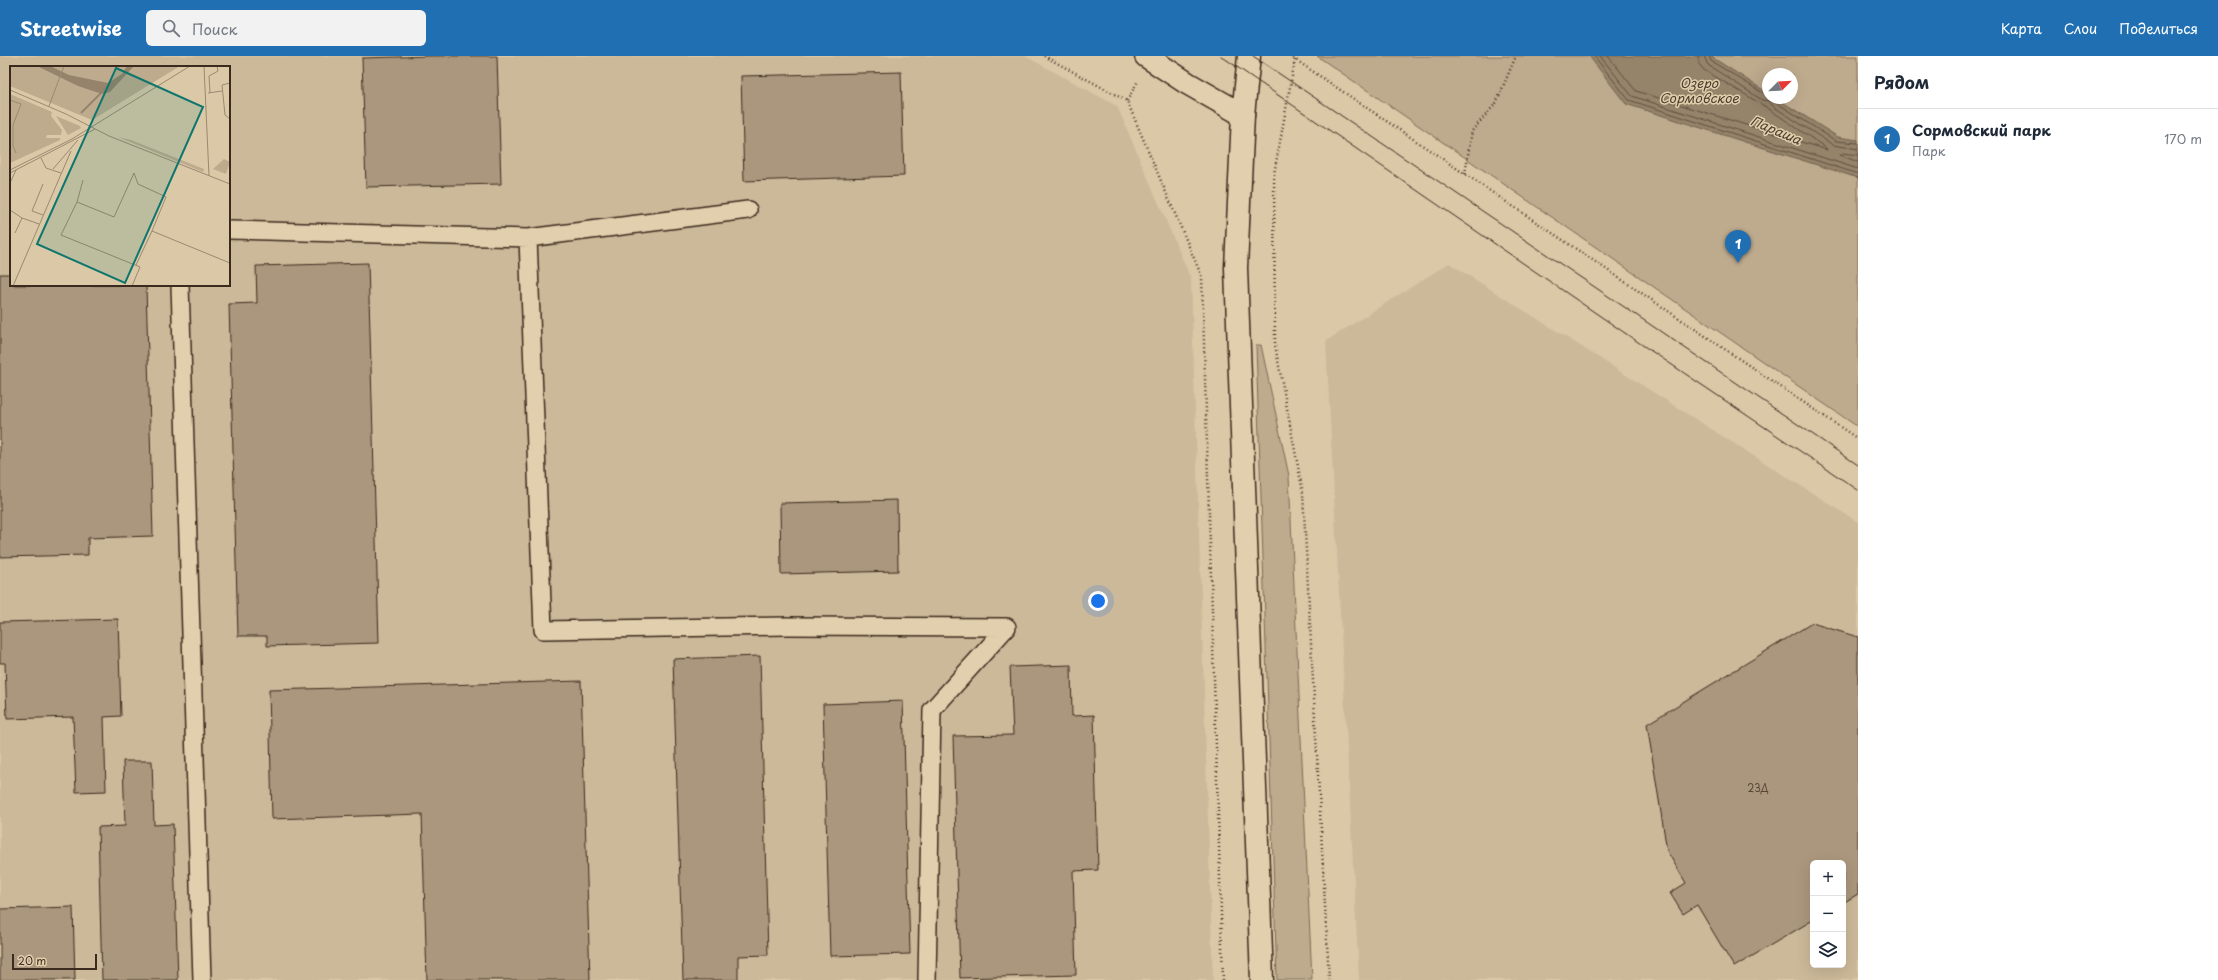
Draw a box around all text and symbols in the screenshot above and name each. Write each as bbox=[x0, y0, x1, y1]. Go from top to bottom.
search box bbox=[146, 10, 426, 46]
text: Streetwise bbox=[20, 14, 122, 42]
icon: search bbox=[160, 17, 182, 39]
text: Поиск bbox=[192, 17, 237, 40]
text: Карта bbox=[2001, 18, 2042, 39]
text: Слои bbox=[2064, 18, 2097, 39]
text: Поделиться bbox=[2119, 18, 2198, 39]
inset map bbox=[10, 66, 230, 286]
north arrow bbox=[1762, 68, 1798, 104]
text: Рядом bbox=[1874, 69, 1929, 95]
water label: Озеро Сормовское bbox=[1659, 73, 1739, 107]
water label: Параша bbox=[1748, 110, 1805, 149]
text: Сормовский парк bbox=[1912, 118, 2051, 141]
text: 1 bbox=[1884, 129, 1890, 148]
text: 170 m bbox=[2164, 129, 2202, 148]
text: Парк bbox=[1912, 141, 1946, 160]
pin: 1 bbox=[1725, 230, 1751, 263]
your location bbox=[1088, 591, 1108, 611]
house number: 23Д bbox=[1747, 780, 1769, 795]
map controls bbox=[1810, 860, 1846, 968]
button: + bbox=[1810, 860, 1846, 896]
button: − bbox=[1810, 896, 1846, 932]
button: layers bbox=[1810, 932, 1846, 968]
scale bar bbox=[12, 952, 97, 971]
text: 20 m bbox=[18, 952, 46, 969]

